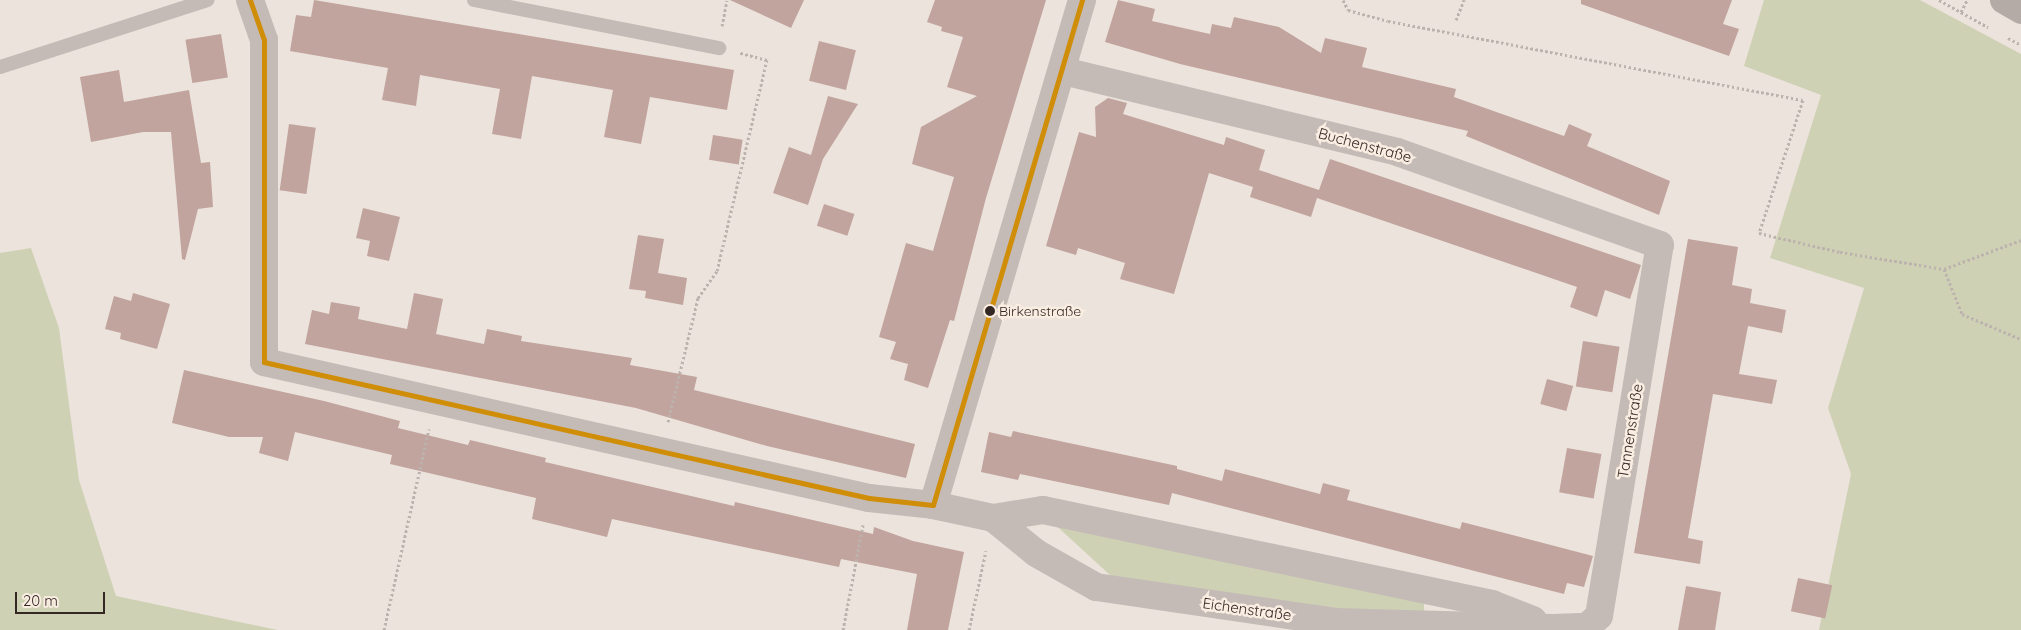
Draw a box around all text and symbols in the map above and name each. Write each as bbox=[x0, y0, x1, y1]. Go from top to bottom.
street label: Buchenstraße bbox=[1316, 124, 1414, 166]
place label: Birkenstraße bbox=[999, 303, 1081, 319]
marker: Birkenstraße bbox=[985, 306, 995, 316]
street label: Tannenstraße bbox=[1614, 382, 1646, 480]
scale bar bbox=[18, 582, 108, 614]
text: 20 m bbox=[23, 591, 58, 610]
street label: Eichenstraße bbox=[1201, 594, 1293, 624]

